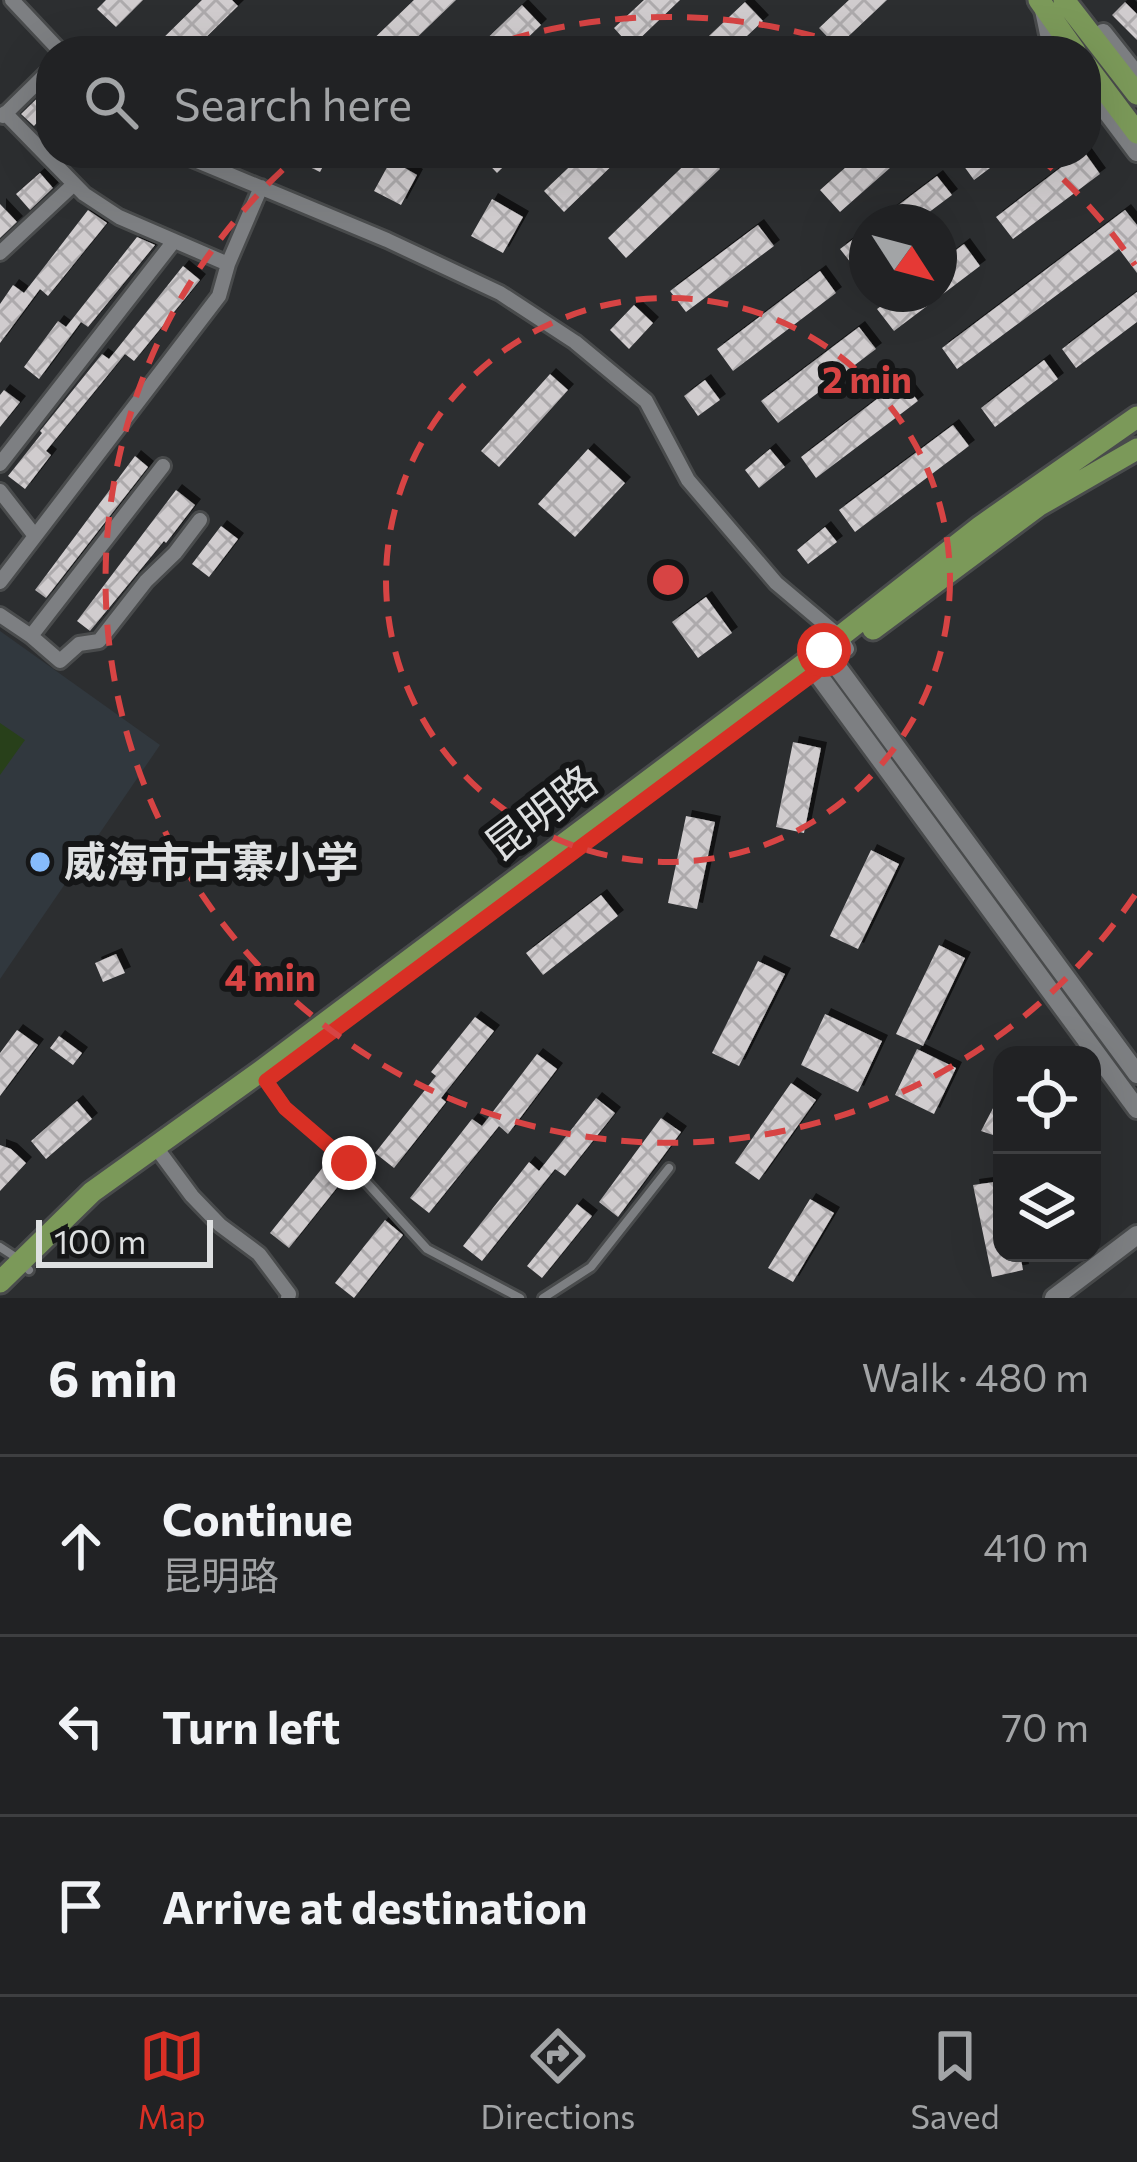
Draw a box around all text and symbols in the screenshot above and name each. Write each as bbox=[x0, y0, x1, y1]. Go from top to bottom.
search box bbox=[36, 36, 1101, 168]
icon: search bbox=[78, 69, 144, 135]
text: Search here bbox=[174, 75, 412, 130]
north arrow bbox=[849, 204, 957, 312]
text: 2 min bbox=[822, 356, 912, 400]
centre of rings bbox=[647, 559, 689, 601]
route start bbox=[797, 623, 851, 677]
street label: 昆明路 bbox=[474, 753, 606, 870]
place label: 威海市古寨小学 bbox=[64, 834, 358, 886]
marker: 威海市古寨小学 bbox=[27, 849, 53, 875]
text: 4 min bbox=[224, 954, 316, 998]
map controls bbox=[993, 1046, 1101, 1262]
button: locate bbox=[993, 1046, 1101, 1154]
route end bbox=[322, 1136, 376, 1190]
button: layers bbox=[993, 1154, 1101, 1262]
scale bar bbox=[36, 1214, 213, 1267]
text: 100 m bbox=[54, 1220, 146, 1261]
text: 6 min bbox=[48, 1345, 177, 1408]
text: Walk · 480 m bbox=[862, 1352, 1089, 1400]
text: Continue bbox=[162, 1490, 353, 1545]
icon: ahead bbox=[48, 1513, 114, 1579]
text: 410 m bbox=[983, 1522, 1089, 1570]
text: 昆明路 bbox=[162, 1550, 279, 1598]
icon: left bbox=[48, 1693, 114, 1759]
text: Turn left bbox=[162, 1698, 340, 1753]
text: 70 m bbox=[1002, 1702, 1089, 1750]
icon: arrive bbox=[48, 1873, 114, 1939]
text: Arrive at destination bbox=[162, 1878, 588, 1933]
tab: Map bbox=[138, 2023, 206, 2136]
tab: Directions bbox=[481, 2023, 635, 2136]
tab: Saved bbox=[910, 2023, 999, 2136]

